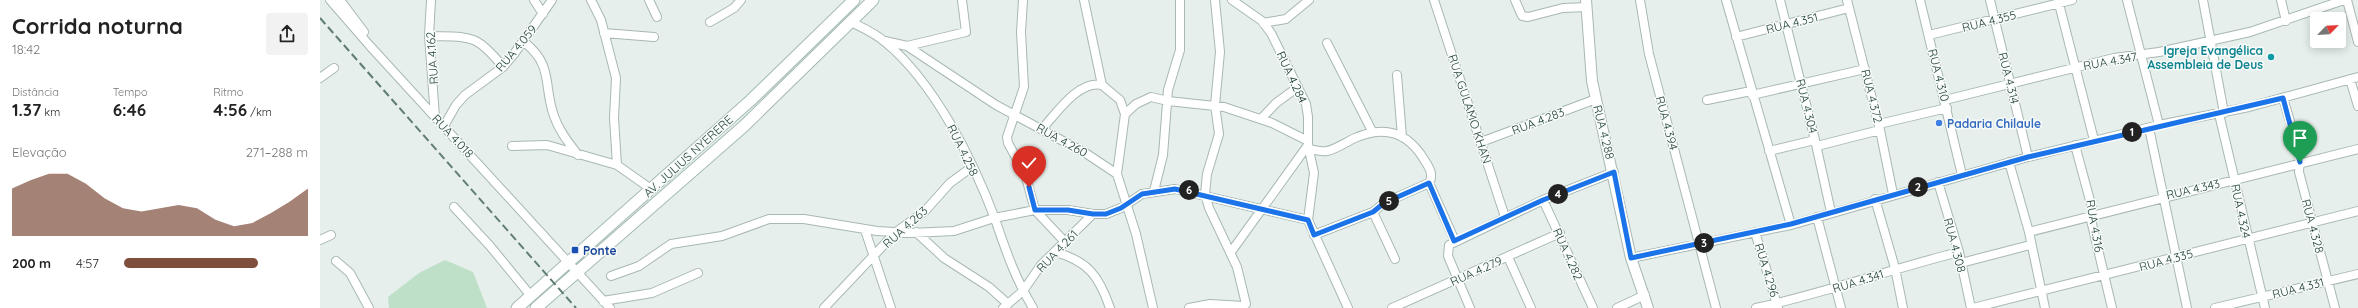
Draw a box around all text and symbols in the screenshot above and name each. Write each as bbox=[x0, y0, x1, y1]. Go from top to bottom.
street label: RUA 4.355 bbox=[1960, 7, 2018, 35]
street label: RUA 4.351 bbox=[1764, 9, 1820, 37]
text: Corrida noturna bbox=[12, 12, 183, 40]
north arrow bbox=[2310, 12, 2346, 48]
map controls bbox=[2310, 12, 2346, 48]
button: share bbox=[266, 13, 308, 55]
street label: RUA 4.059 bbox=[492, 21, 540, 74]
street label: RUA 4.162 bbox=[423, 31, 441, 85]
text: 18:42 bbox=[12, 41, 40, 57]
place label: Igreja Evangélica Assembleia de Deus bbox=[2148, 43, 2263, 72]
street label: RUA 4.310 bbox=[1925, 47, 1953, 103]
street label: RUA 4.284 bbox=[1273, 49, 1311, 105]
street label: RUA 4.347 bbox=[2082, 49, 2138, 73]
street label: RUA 4.314 bbox=[1995, 51, 2023, 105]
street label: RUA GULAMO KHAN bbox=[1445, 52, 1495, 166]
marker: Igreja Evangélica Assembleia de Deus bbox=[2266, 52, 2276, 62]
street label: RUA 4.372 bbox=[1858, 67, 1886, 125]
street label: RUA 4.304 bbox=[1793, 77, 1821, 135]
text: Distância bbox=[12, 85, 59, 99]
text: Tempo bbox=[113, 85, 148, 99]
text: Ritmo bbox=[213, 85, 243, 99]
street label: RUA 4.394 bbox=[1653, 94, 1681, 152]
text: 1.37 bbox=[12, 99, 41, 120]
text: 6:46 bbox=[113, 99, 146, 120]
text: 4:56 bbox=[213, 99, 247, 120]
street label: RUA 4.288 bbox=[1590, 103, 1618, 161]
street label: RUA 4.283 bbox=[1509, 104, 1567, 138]
text: km bbox=[41, 105, 60, 119]
text: /km bbox=[247, 105, 272, 119]
street label: RUA 4.018 bbox=[429, 111, 477, 161]
street label: AV. JULIUS NYERERE bbox=[640, 112, 736, 200]
place label: Padaria Chilaule bbox=[1947, 116, 2041, 131]
marker: Padaria Chilaule bbox=[1934, 118, 1944, 128]
street label: RUA 4.260 bbox=[1034, 120, 1090, 160]
pin bbox=[2283, 121, 2317, 162]
street label: RUA 4.258 bbox=[944, 122, 982, 178]
pin: 1 bbox=[2122, 122, 2142, 142]
text: 1 bbox=[2130, 125, 2134, 139]
icon: arrive bbox=[2289, 127, 2311, 149]
text: Elevação bbox=[12, 144, 67, 160]
text: 271–288 m bbox=[246, 144, 308, 160]
pin bbox=[1012, 146, 1046, 187]
icon: check bbox=[1018, 152, 1040, 174]
street label: RUA 4.343 bbox=[2165, 176, 2221, 202]
pin: 2 bbox=[1908, 177, 1928, 197]
pin: 6 bbox=[1179, 180, 1199, 200]
text: 2 bbox=[1915, 180, 1921, 194]
text: 6 bbox=[1186, 183, 1192, 197]
street label: RUA 4.324 bbox=[2228, 183, 2254, 239]
pin: 4 bbox=[1548, 184, 1568, 204]
text: 4 bbox=[1555, 187, 1561, 201]
pin: 5 bbox=[1379, 191, 1399, 211]
text: 5 bbox=[1386, 194, 1392, 208]
street label: RUA 4.328 bbox=[2299, 197, 2327, 255]
street label: RUA 4.316 bbox=[2083, 199, 2107, 254]
street label: RUA 4.263 bbox=[879, 203, 931, 251]
street label: RUA 4.308 bbox=[1941, 216, 1969, 274]
street label: RUA 4.282 bbox=[1550, 225, 1586, 283]
street label: RUA 4.261 bbox=[1033, 227, 1081, 275]
pin: 3 bbox=[1694, 233, 1714, 253]
text: 3 bbox=[1701, 236, 1707, 250]
street label: RUA 4.296 bbox=[1752, 241, 1782, 299]
place label: Ponte bbox=[583, 243, 617, 258]
marker: Ponte bbox=[570, 245, 580, 255]
street label: RUA 4.335 bbox=[2137, 246, 2195, 274]
street label: RUA 4.279 bbox=[1448, 253, 1505, 289]
text: 200 m bbox=[12, 255, 51, 271]
text: 4:57 bbox=[76, 255, 99, 271]
street label: RUA 4.341 bbox=[1831, 266, 1885, 296]
street label: RUA 4.331 bbox=[2270, 274, 2326, 302]

